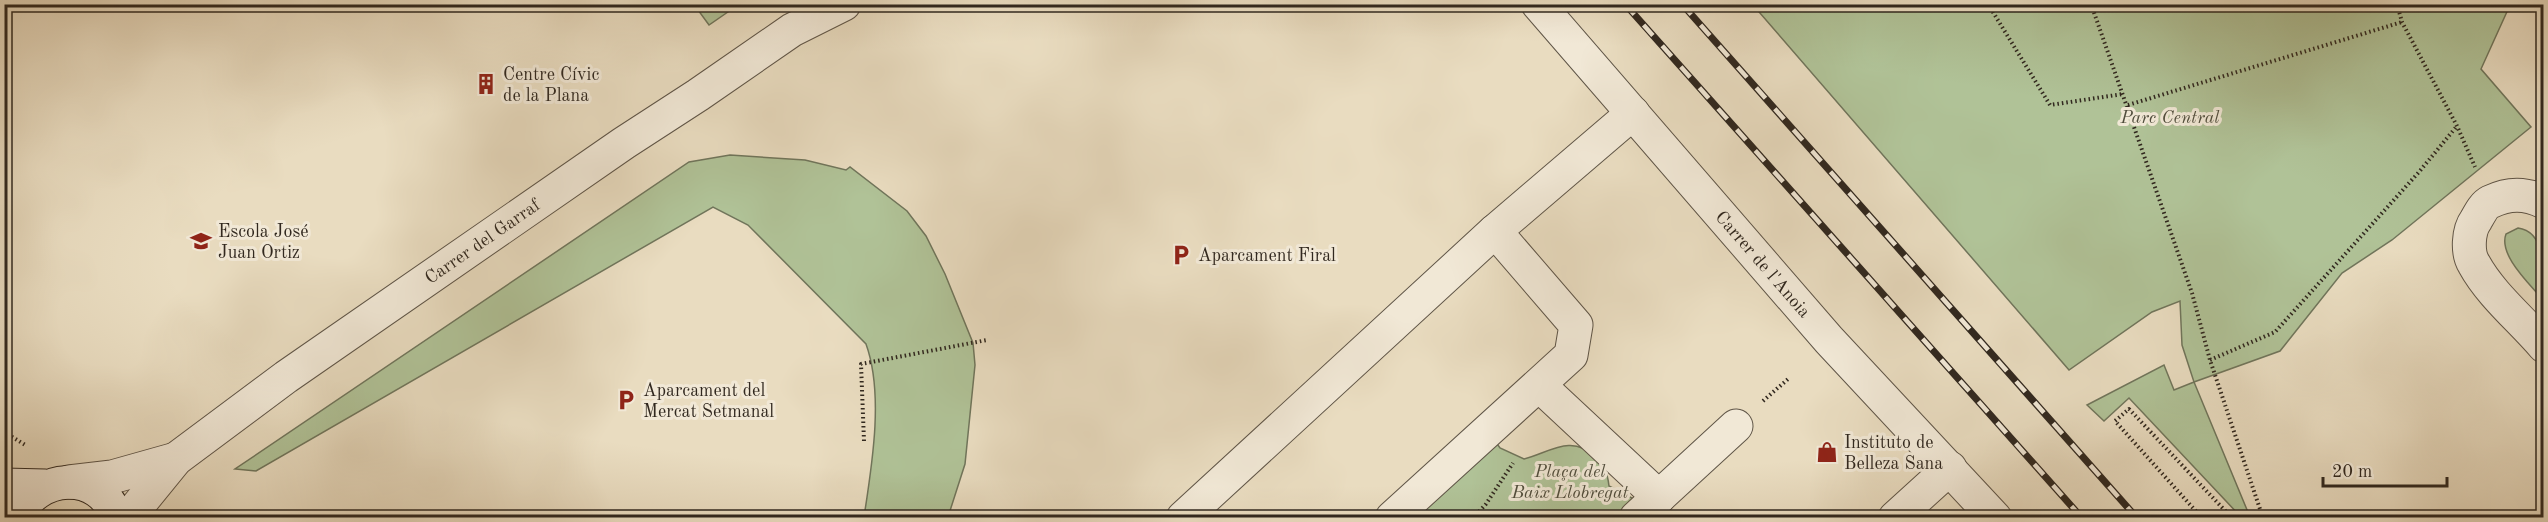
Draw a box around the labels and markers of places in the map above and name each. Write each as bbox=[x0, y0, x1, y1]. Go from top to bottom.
place label: Centre Cívic de la Plana bbox=[503, 66, 599, 105]
building icon: Centre Cívic de la Plana bbox=[474, 72, 498, 96]
place label: Escola José Juan Ortiz bbox=[218, 223, 309, 262]
school or university icon: Escola José Juan Ortiz bbox=[189, 229, 213, 253]
parking icon: Aparcament Firal bbox=[1169, 243, 1193, 267]
place label: Aparcament Firal bbox=[1198, 247, 1336, 265]
place label: Aparcament del Mercat Setmanal bbox=[643, 382, 774, 421]
parking icon: Aparcament del Mercat Setmanal bbox=[614, 388, 638, 412]
place label: Instituto de Belleza Sana bbox=[1844, 434, 1943, 473]
shop icon: Instituto de Belleza Sana bbox=[1815, 440, 1839, 464]

